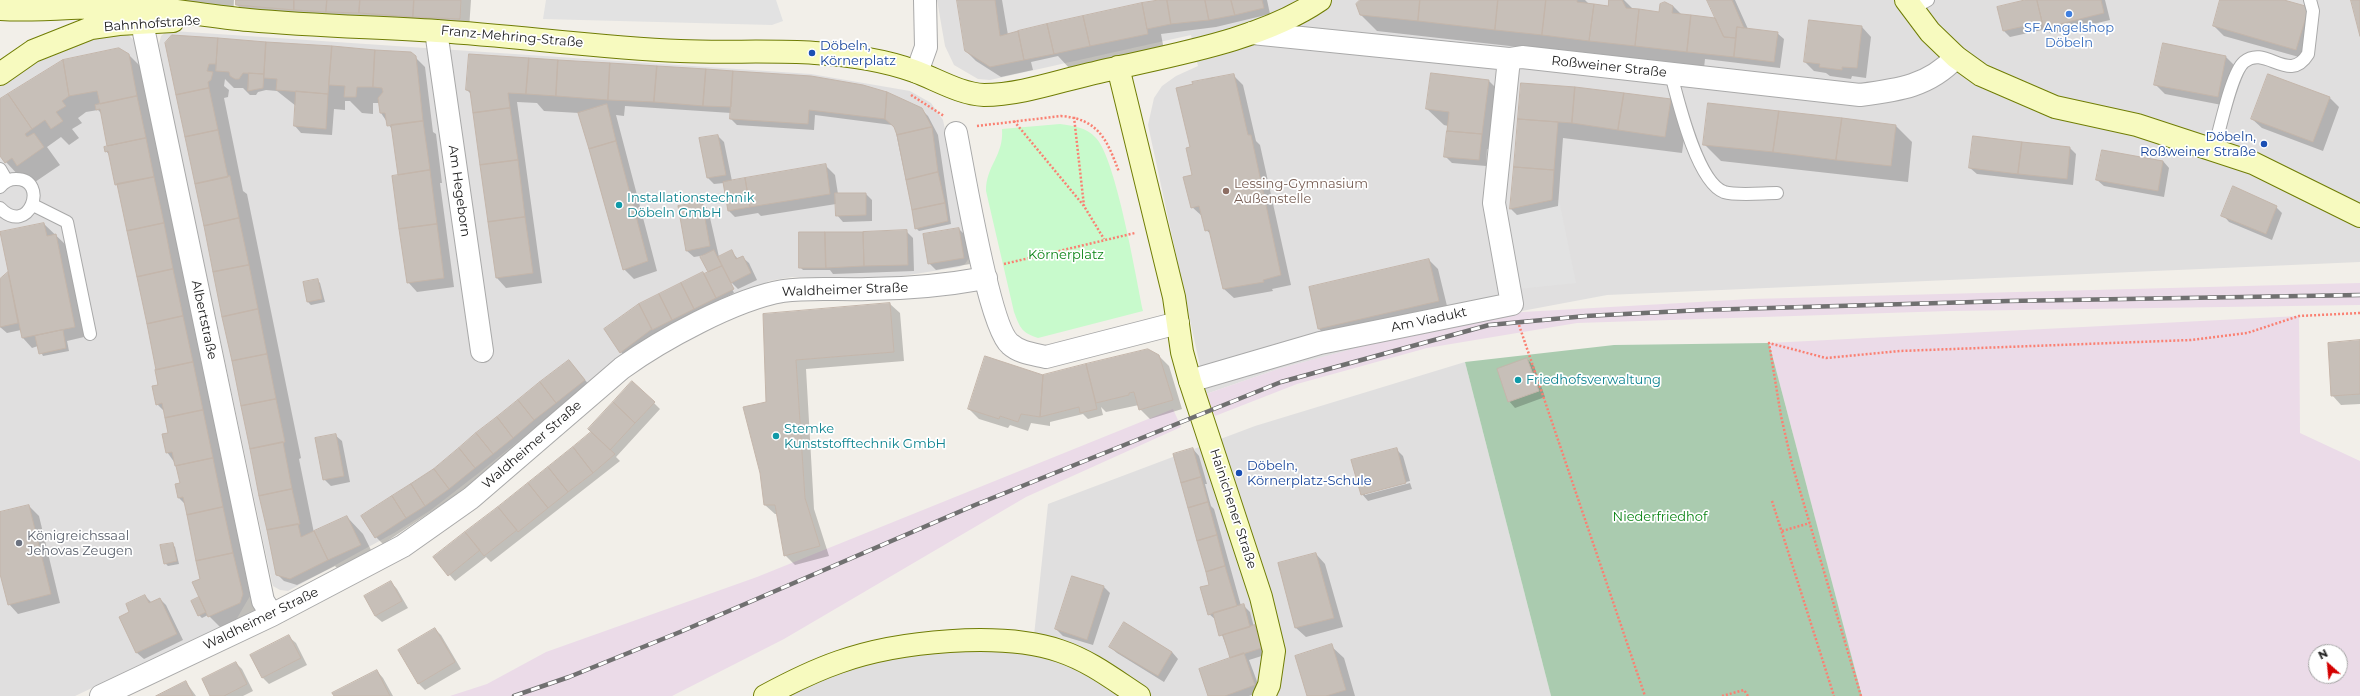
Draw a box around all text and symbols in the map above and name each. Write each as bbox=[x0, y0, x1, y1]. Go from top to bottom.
marker: SF Angelshop Döbeln bbox=[2064, 9, 2074, 19]
street label: Bahnhofstraße bbox=[103, 13, 201, 35]
place label: SF Angelshop Döbeln bbox=[2024, 20, 2114, 51]
street label: Franz-Mehring-Straße bbox=[440, 23, 584, 51]
place label: Döbeln, Körnerplatz bbox=[820, 38, 896, 69]
marker: Döbeln, Körnerplatz bbox=[807, 48, 817, 58]
street label: Roßweiner Straße bbox=[1550, 53, 1668, 81]
place label: Döbeln, Roßweiner Straße bbox=[2140, 129, 2256, 160]
marker: Döbeln, Roßweiner Straße bbox=[2259, 139, 2269, 149]
street label: Am Hegeborn bbox=[445, 144, 473, 238]
place label: Lessing-Gymnasium Außenstelle bbox=[1234, 176, 1368, 207]
marker: Lessing-Gymnasium Außenstelle bbox=[1221, 186, 1231, 196]
place label: Installationstechnik Döbeln GmbH bbox=[627, 190, 754, 221]
marker: Installationstechnik Döbeln GmbH bbox=[614, 200, 624, 210]
park label: Körnerplatz bbox=[1028, 247, 1104, 263]
street label: Albertstraße bbox=[188, 279, 220, 361]
street label: Waldheimer Straße bbox=[782, 280, 908, 300]
street label: Am Viadukt bbox=[1390, 304, 1468, 336]
place label: Friedhofsverwaltung bbox=[1526, 372, 1661, 388]
marker: Friedhofsverwaltung bbox=[1513, 375, 1523, 385]
street label: Waldheimer Straße bbox=[479, 398, 585, 492]
place label: Stemke Kunststofftechnik GmbH bbox=[784, 421, 946, 452]
marker: Stemke Kunststofftechnik GmbH bbox=[771, 431, 781, 441]
street label: Hainichener Straße bbox=[1206, 447, 1260, 571]
place label: Döbeln, Körnerplatz-Schule bbox=[1247, 458, 1371, 489]
marker: Döbeln, Körnerplatz-Schule bbox=[1234, 468, 1244, 478]
park label: Niederfriedhof bbox=[1613, 509, 1707, 525]
place label: Königreichssaal Jehovas Zeugen bbox=[27, 528, 133, 559]
marker: Königreichssaal Jehovas Zeugen bbox=[14, 538, 24, 548]
street label: Waldheimer Straße bbox=[201, 584, 321, 654]
north arrow bbox=[2308, 644, 2348, 684]
text: N bbox=[2316, 646, 2330, 662]

